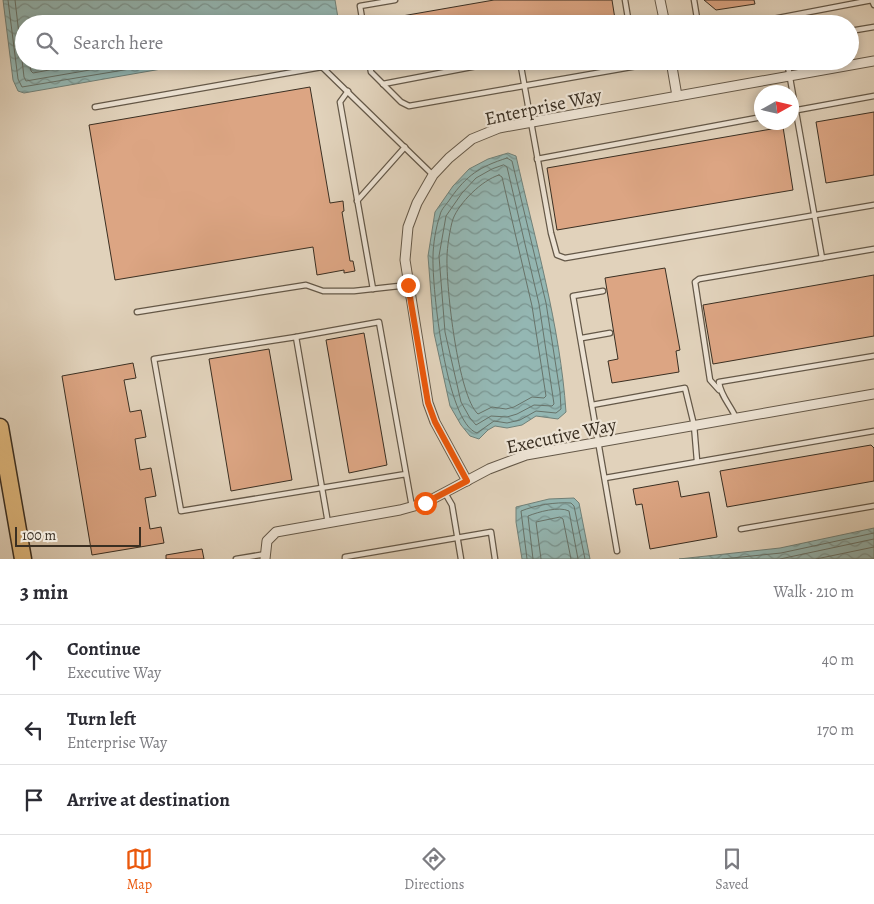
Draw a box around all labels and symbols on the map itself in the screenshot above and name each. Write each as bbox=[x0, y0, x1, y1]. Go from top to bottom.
street label: Enterprise Way bbox=[482, 82, 605, 132]
north arrow bbox=[754, 85, 799, 130]
route end bbox=[397, 274, 420, 297]
street label: Executive Way bbox=[504, 412, 619, 460]
route start bbox=[414, 492, 437, 515]
scale bar bbox=[15, 524, 141, 547]

